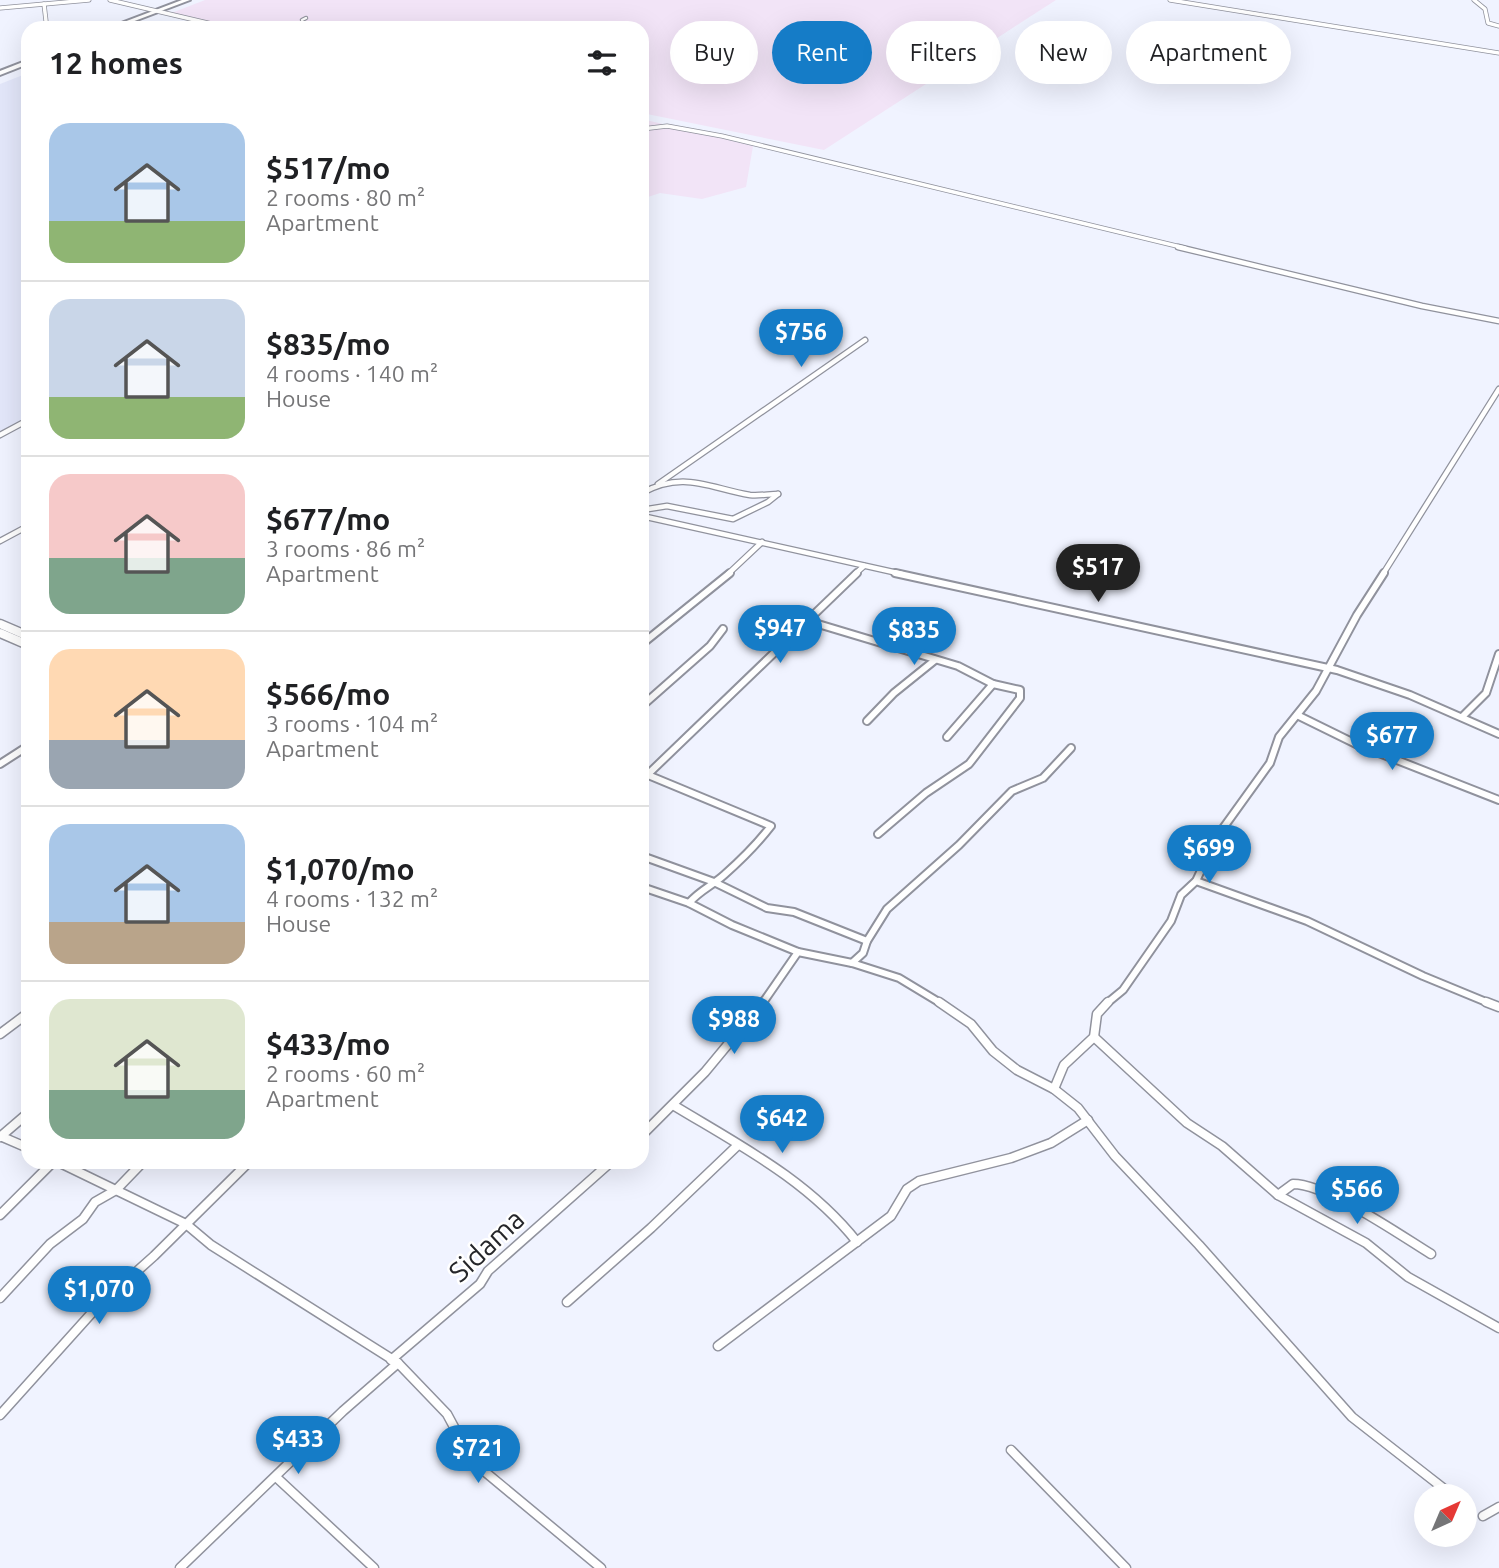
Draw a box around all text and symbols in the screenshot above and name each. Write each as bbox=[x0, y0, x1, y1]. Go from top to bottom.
chip: Buy bbox=[670, 21, 758, 84]
chip: Rent bbox=[772, 21, 872, 84]
chip: Filters bbox=[886, 21, 1001, 84]
chip: New bbox=[1015, 21, 1112, 84]
chip: Apartment bbox=[1126, 21, 1291, 84]
icon: filters bbox=[583, 44, 621, 82]
text: 12 homes bbox=[49, 46, 183, 80]
icon: home bbox=[105, 151, 189, 235]
text: $517/mo bbox=[266, 151, 390, 185]
text: 2 rooms · 80 m² bbox=[266, 185, 425, 210]
text: Apartment bbox=[266, 210, 379, 235]
pin: $756 bbox=[760, 310, 842, 369]
text: $756 bbox=[775, 319, 827, 344]
icon: home bbox=[105, 327, 189, 411]
text: $835/mo bbox=[266, 327, 390, 361]
text: 4 rooms · 140 m² bbox=[266, 361, 438, 386]
text: House bbox=[266, 386, 331, 411]
icon: home bbox=[105, 502, 189, 586]
text: $677/mo bbox=[266, 502, 390, 536]
text: 3 rooms · 86 m² bbox=[266, 536, 425, 561]
pin: $517 bbox=[1057, 544, 1139, 604]
text: $517 bbox=[1072, 554, 1124, 579]
text: Apartment bbox=[266, 561, 379, 586]
pin: $947 bbox=[739, 606, 821, 665]
pin: $835 bbox=[873, 608, 955, 667]
text: $947 bbox=[754, 615, 806, 640]
text: $835 bbox=[888, 617, 940, 642]
icon: home bbox=[105, 677, 189, 761]
text: $566/mo bbox=[266, 677, 390, 711]
text: 3 rooms · 104 m² bbox=[266, 711, 438, 736]
pin: $677 bbox=[1351, 712, 1433, 772]
text: $677 bbox=[1366, 722, 1418, 747]
text: Apartment bbox=[266, 736, 379, 761]
pin: $699 bbox=[1168, 826, 1250, 885]
text: $699 bbox=[1183, 835, 1235, 860]
icon: home bbox=[105, 852, 189, 936]
text: $1,070/mo bbox=[266, 852, 415, 886]
text: 4 rooms · 132 m² bbox=[266, 886, 438, 911]
text: House bbox=[266, 911, 331, 936]
pin: $988 bbox=[693, 996, 775, 1056]
text: $988 bbox=[708, 1006, 760, 1031]
icon: home bbox=[105, 1027, 189, 1111]
text: $433/mo bbox=[266, 1027, 390, 1061]
text: 2 rooms · 60 m² bbox=[266, 1061, 425, 1086]
text: Apartment bbox=[266, 1086, 379, 1111]
pin: $642 bbox=[741, 1096, 823, 1155]
text: $642 bbox=[756, 1105, 808, 1130]
pin: $566 bbox=[1316, 1166, 1398, 1226]
text: $566 bbox=[1331, 1176, 1383, 1201]
street label: Sidama bbox=[442, 1203, 530, 1287]
pin: $1,070 bbox=[42, 1266, 156, 1326]
text: $1,070 bbox=[64, 1276, 134, 1301]
pin: $433 bbox=[257, 1416, 339, 1476]
text: $433 bbox=[272, 1426, 324, 1451]
pin: $721 bbox=[437, 1426, 519, 1485]
text: $721 bbox=[452, 1435, 504, 1460]
north arrow bbox=[1414, 1484, 1477, 1547]
map controls bbox=[1414, 1484, 1477, 1547]

